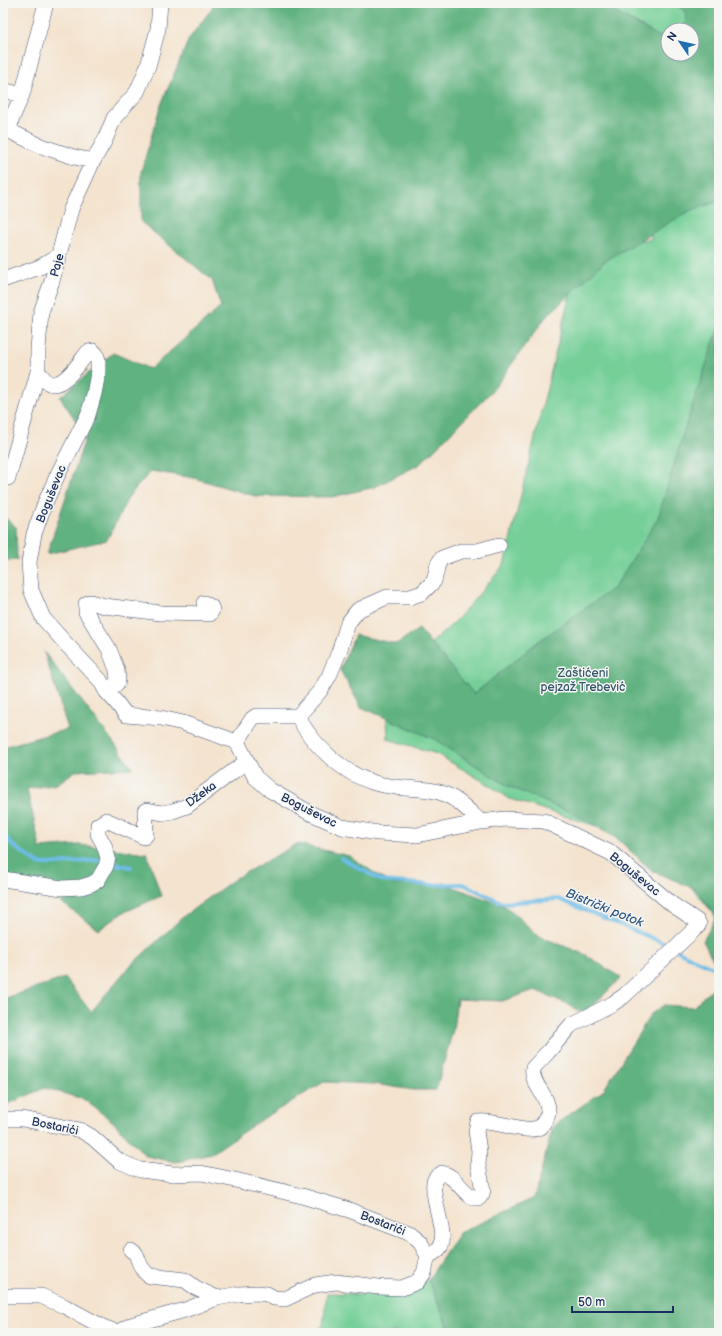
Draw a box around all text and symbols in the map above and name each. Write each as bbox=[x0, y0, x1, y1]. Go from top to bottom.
north arrow bbox=[660, 22, 700, 62]
text: N bbox=[664, 30, 680, 44]
street label: Paje bbox=[47, 252, 68, 279]
street label: Boguševac bbox=[33, 463, 70, 525]
park label: Zaštićeni pejzaž Trebević bbox=[541, 666, 626, 695]
street label: Džeka bbox=[183, 778, 220, 810]
street label: Boguševac bbox=[278, 790, 339, 831]
street label: Boguševac bbox=[606, 849, 663, 899]
water label: Bistrički potok bbox=[564, 885, 646, 931]
street label: Bostarići bbox=[30, 1114, 80, 1139]
street label: Bostarići bbox=[358, 1208, 408, 1239]
scale bar bbox=[572, 1288, 673, 1314]
text: 50 m bbox=[578, 1295, 605, 1310]

